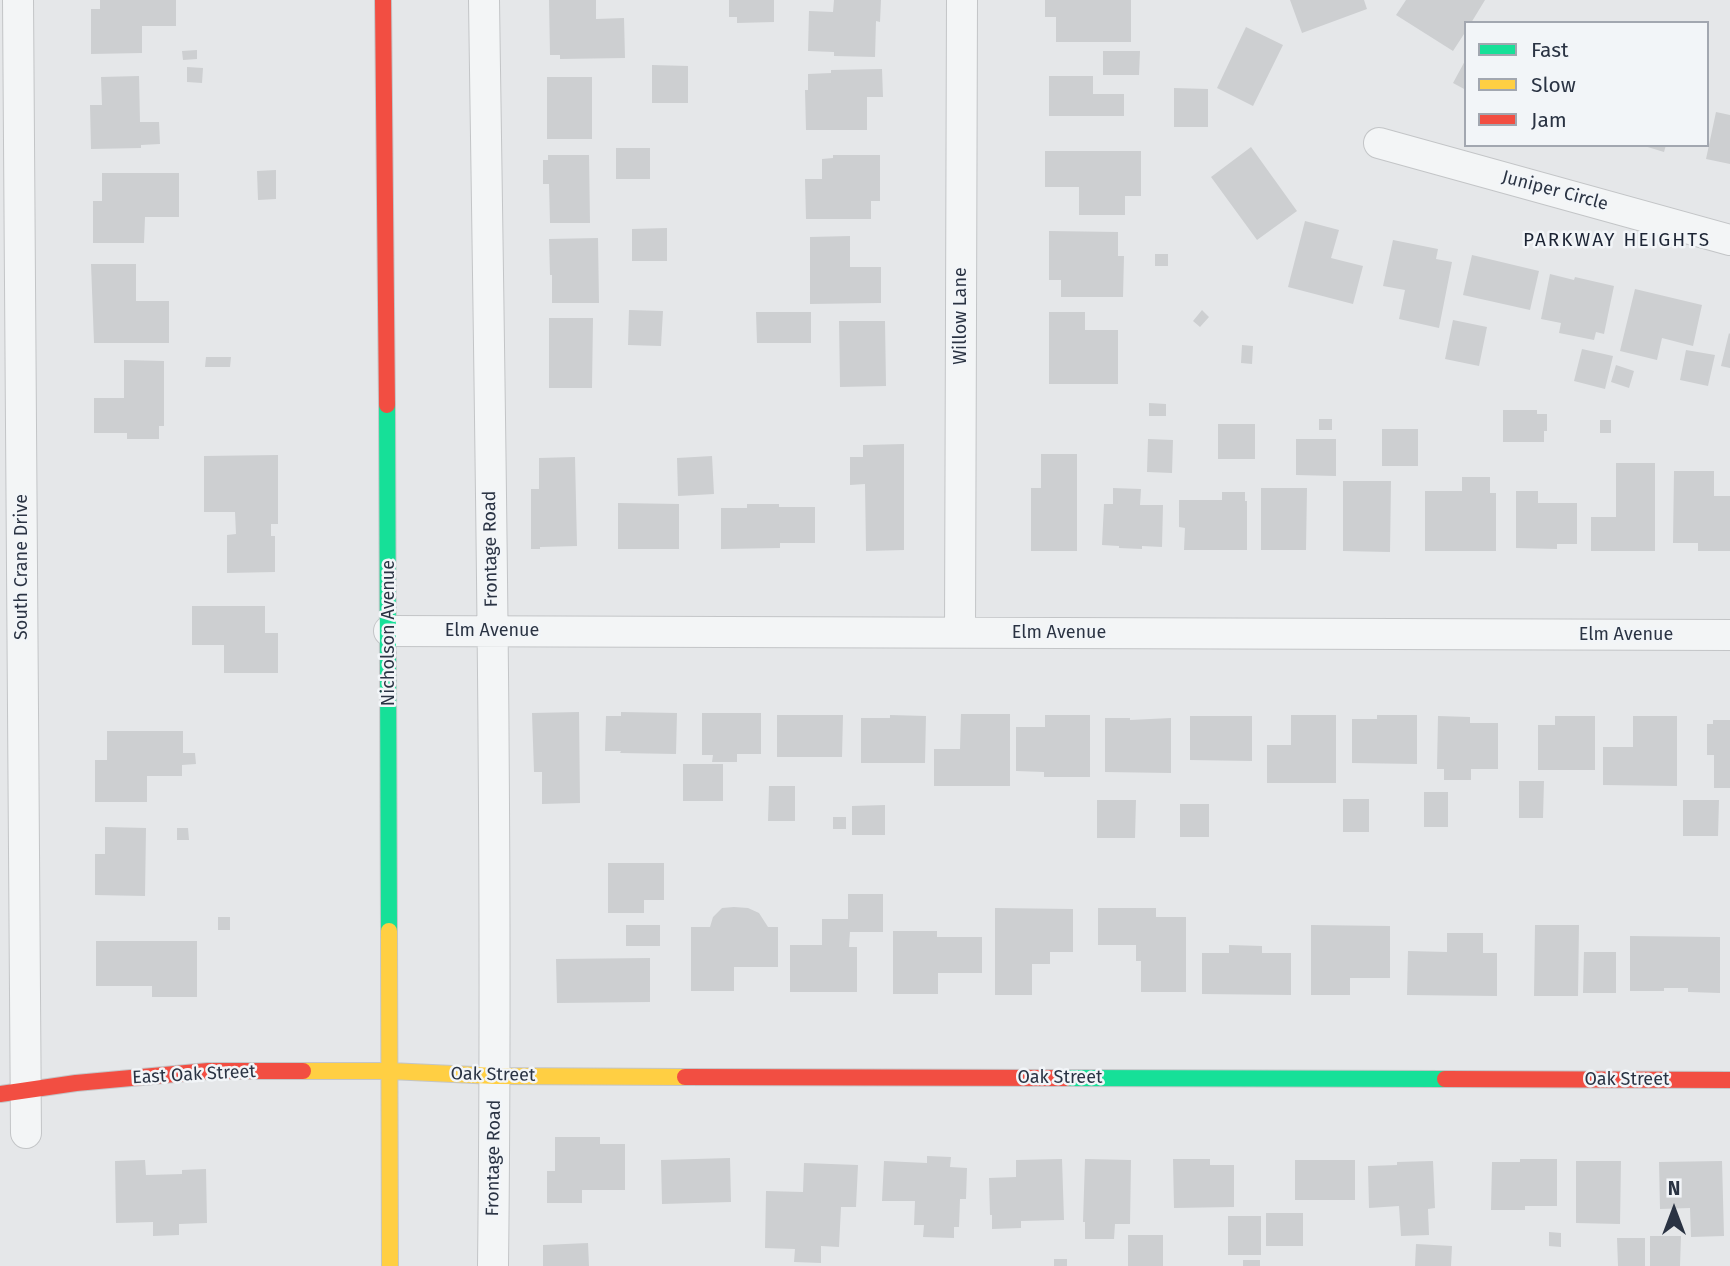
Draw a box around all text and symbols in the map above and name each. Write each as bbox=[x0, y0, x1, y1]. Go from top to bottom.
legend bbox=[1464, 21, 1709, 147]
text: Fast bbox=[1531, 37, 1569, 63]
text: Slow bbox=[1531, 72, 1576, 98]
text: Jam bbox=[1531, 107, 1567, 133]
street label: Juniper Circle bbox=[1500, 166, 1610, 216]
district label: PARKWAY HEIGHTS bbox=[1525, 230, 1709, 252]
street label: Willow Lane bbox=[950, 267, 972, 365]
street label: Frontage Road bbox=[479, 490, 503, 608]
street label: South Crane Drive bbox=[11, 494, 33, 640]
street label: Nicholson Avenue bbox=[378, 560, 400, 706]
street label: Elm Avenue bbox=[445, 620, 539, 642]
street label: Elm Avenue bbox=[1012, 622, 1106, 644]
street label: Elm Avenue bbox=[1579, 624, 1673, 646]
street label: East Oak Street bbox=[132, 1061, 256, 1089]
street label: Oak Street bbox=[450, 1063, 536, 1087]
street label: Oak Street bbox=[1018, 1067, 1102, 1089]
street label: Oak Street bbox=[1585, 1069, 1669, 1091]
street label: Frontage Road bbox=[482, 1099, 506, 1217]
north arrow bbox=[1639, 1175, 1709, 1245]
text: N bbox=[1668, 1177, 1680, 1200]

